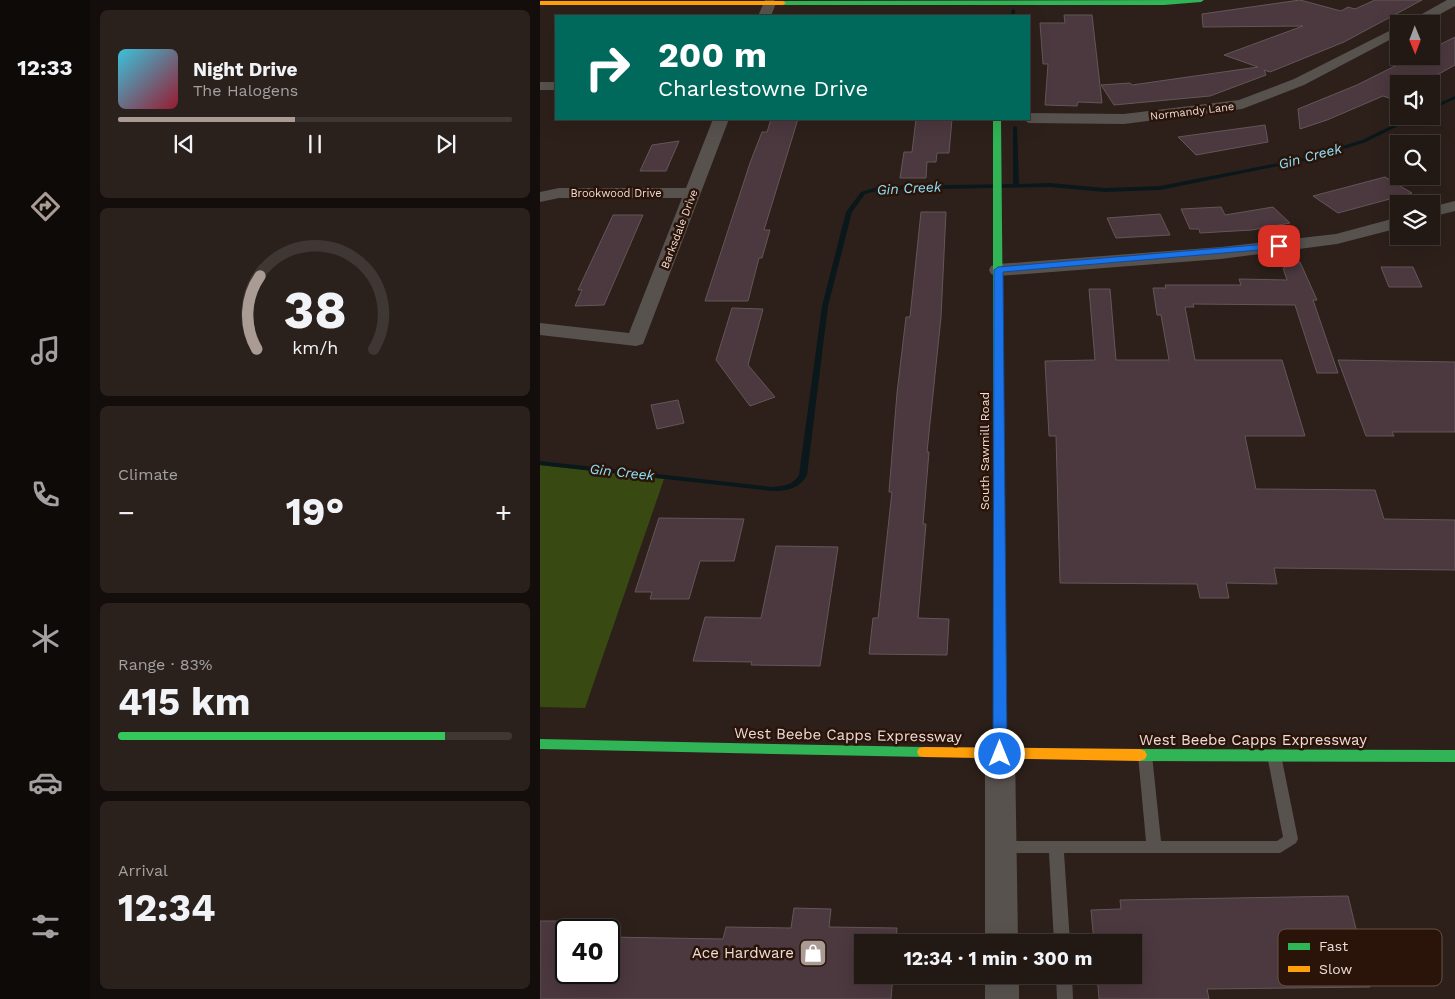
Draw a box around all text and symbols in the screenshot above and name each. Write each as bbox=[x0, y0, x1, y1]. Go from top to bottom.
north arrow bbox=[1390, 15, 1440, 65]
map controls bbox=[1390, 15, 1440, 245]
text: 200 m bbox=[658, 34, 767, 76]
icon: right bbox=[575, 35, 640, 100]
text: 12:33 bbox=[17, 55, 73, 80]
text: Night Drive bbox=[193, 58, 298, 81]
button: sound bbox=[1390, 75, 1440, 125]
text: Charlestowne Drive bbox=[658, 76, 868, 101]
text: The Halogens bbox=[193, 81, 298, 100]
street label: Normandy Lane bbox=[1149, 100, 1235, 123]
icon: previous bbox=[170, 130, 198, 158]
icon: pause bbox=[301, 130, 329, 158]
icon: next bbox=[432, 130, 460, 158]
button: search bbox=[1390, 135, 1440, 185]
water label: Gin Creek bbox=[1277, 140, 1344, 172]
water label: Gin Creek bbox=[876, 178, 942, 198]
street label: Brookwood Drive bbox=[570, 187, 662, 200]
street label: Barksdale Drive bbox=[658, 188, 701, 271]
icon: directions bbox=[28, 189, 63, 224]
button: layers bbox=[1390, 195, 1440, 245]
pin bbox=[1258, 225, 1300, 267]
icon: arrive bbox=[1265, 232, 1293, 260]
text: 38 bbox=[283, 280, 347, 341]
icon: music bbox=[28, 333, 63, 368]
text: km/h bbox=[292, 337, 338, 358]
street label: South Sawmill Road bbox=[978, 392, 992, 510]
water label: Gin Creek bbox=[589, 461, 655, 483]
text: Climate bbox=[118, 465, 178, 484]
icon: phone bbox=[28, 477, 63, 512]
text: 19° bbox=[286, 490, 344, 534]
text: − bbox=[118, 496, 135, 529]
text: + bbox=[495, 496, 512, 529]
icon: climate bbox=[28, 621, 63, 656]
text: Range · 83% bbox=[118, 655, 212, 674]
text: 415 km bbox=[118, 680, 250, 724]
street label: West Beebe Capps Expressway bbox=[734, 724, 962, 746]
position arrow bbox=[973, 727, 1025, 779]
street label: West Beebe Capps Expressway bbox=[1139, 731, 1367, 749]
icon: car bbox=[28, 765, 63, 800]
text: Arrival bbox=[118, 861, 168, 880]
text: 12:34 bbox=[118, 886, 216, 930]
icon: filters bbox=[28, 909, 63, 944]
speed limit sign: 40 bbox=[555, 919, 620, 984]
legend bbox=[1278, 929, 1442, 986]
shop icon: Ace Hardware bbox=[798, 938, 828, 968]
text: Fast bbox=[1319, 938, 1348, 954]
place label: Ace Hardware bbox=[692, 944, 794, 962]
text: 12:34 · 1 min · 300 m bbox=[904, 947, 1092, 970]
text: Slow bbox=[1319, 961, 1352, 977]

